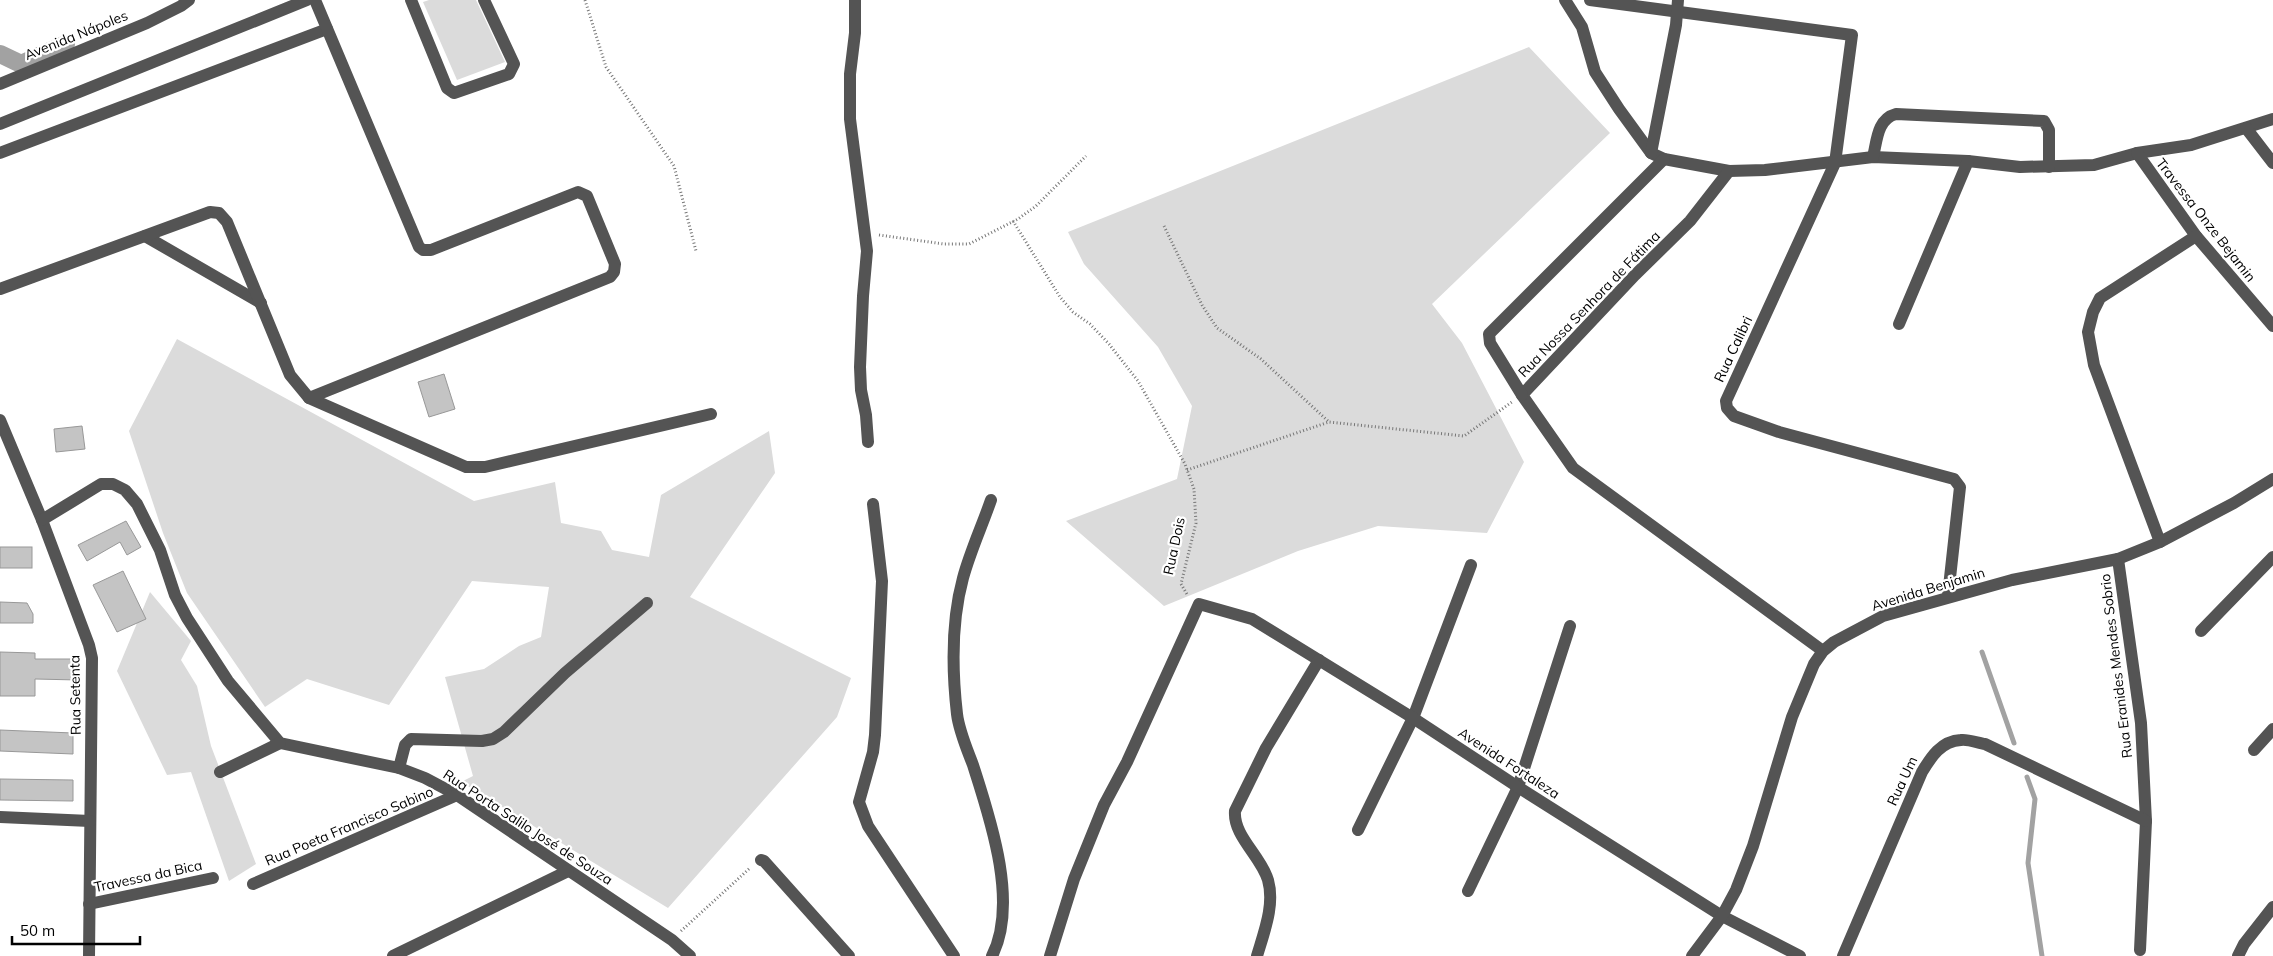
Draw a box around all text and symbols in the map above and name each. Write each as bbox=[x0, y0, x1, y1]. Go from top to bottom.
street label: Avenida Nápoles bbox=[22, 6, 130, 64]
street label: Travessa Onze Bejamin bbox=[2152, 155, 2260, 285]
street label: Rua Nossa Senhora de Fátima bbox=[1514, 227, 1664, 381]
street label: Rua Calibri bbox=[1710, 313, 1756, 385]
street label: Rua Dois bbox=[1159, 515, 1189, 577]
street label: Avenida Benjamin bbox=[1869, 563, 1987, 615]
street label: Rua Eranides Mendes Sobrio bbox=[2096, 573, 2136, 759]
street label: Rua Setenta bbox=[65, 655, 85, 735]
street label: Avenida Fortaleza bbox=[1455, 723, 1563, 803]
street label: Rua Um bbox=[1883, 753, 1921, 809]
street label: Rua Porta Salilo José de Souza bbox=[440, 765, 616, 889]
street label: Rua Poeta Francisco Sabino bbox=[262, 782, 436, 870]
street label: Travessa da Bica bbox=[92, 856, 204, 896]
scale bar bbox=[12, 914, 140, 946]
text: 50 m bbox=[20, 921, 55, 940]

